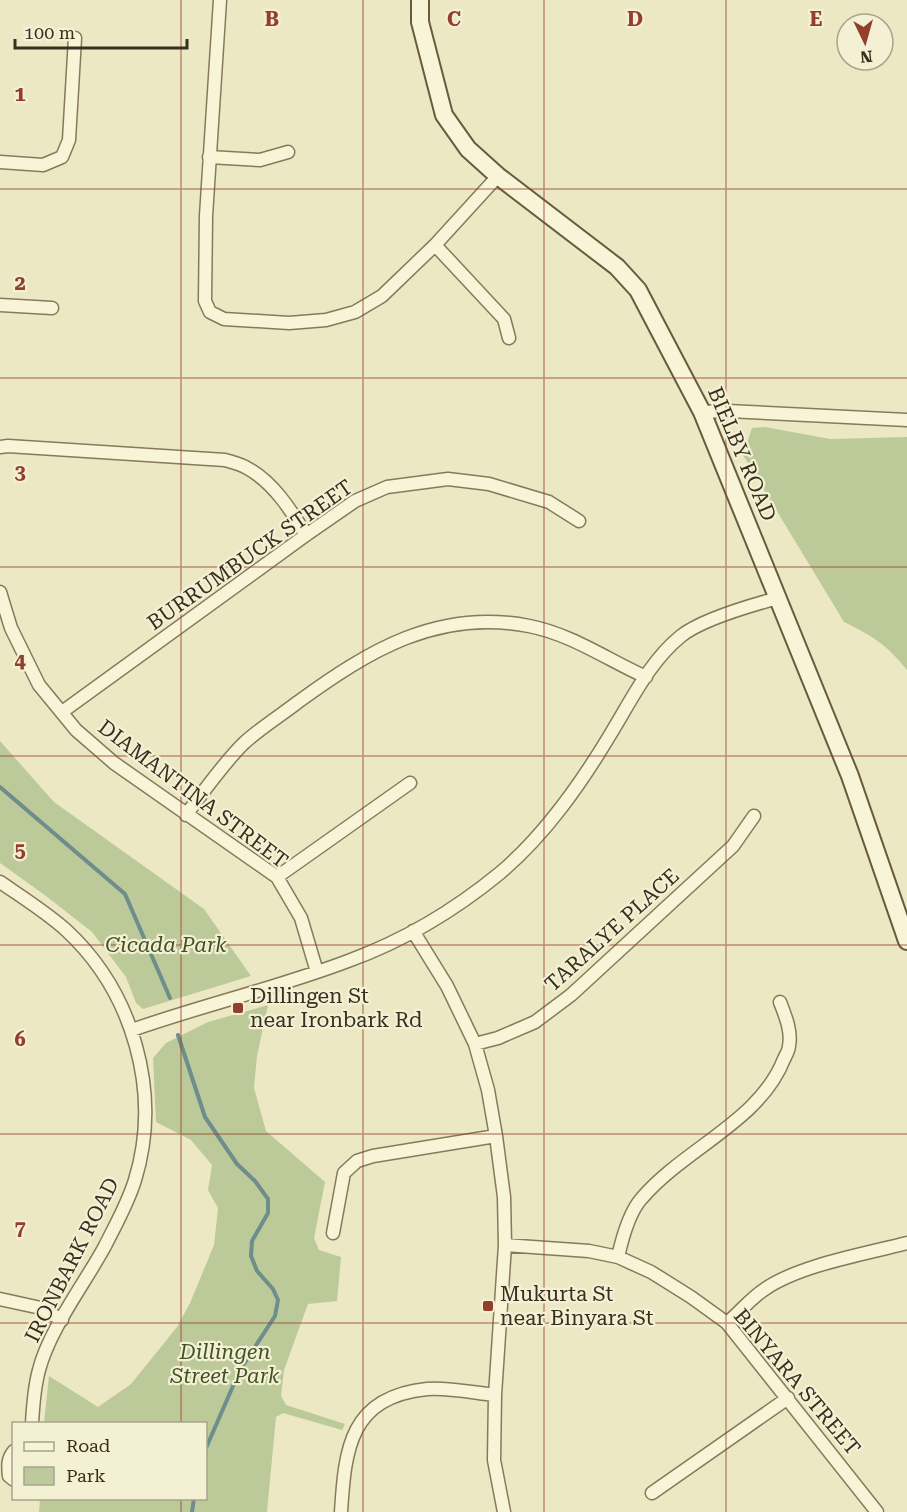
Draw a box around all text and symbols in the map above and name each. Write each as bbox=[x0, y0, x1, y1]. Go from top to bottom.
text: B bbox=[265, 7, 279, 31]
text: C bbox=[447, 7, 461, 31]
text: D bbox=[627, 7, 643, 31]
text: E bbox=[810, 7, 823, 31]
scale bar bbox=[15, 12, 188, 50]
north arrow bbox=[835, 12, 895, 72]
text: 100 m bbox=[24, 22, 75, 43]
text: N bbox=[859, 46, 873, 66]
text: 1 bbox=[14, 82, 26, 106]
text: 2 bbox=[14, 271, 26, 295]
street label: BIELBY ROAD bbox=[703, 383, 781, 525]
text: 3 bbox=[14, 460, 26, 484]
street label: BURRUMBUCK STREET bbox=[143, 475, 357, 635]
text: 4 bbox=[14, 649, 26, 673]
street label: DIAMANTINA STREET bbox=[94, 715, 292, 873]
text: 5 bbox=[14, 838, 26, 862]
street label: TARALYE PLACE bbox=[540, 864, 684, 996]
park label: Cicada Park bbox=[105, 933, 227, 957]
place label: Dillingen St near Ironbark Rd bbox=[250, 984, 423, 1032]
marker: Dillingen St near Ironbark Rd bbox=[231, 1001, 245, 1015]
text: 6 bbox=[14, 1027, 26, 1051]
street label: IRONBARK ROAD bbox=[20, 1174, 124, 1346]
text: 7 bbox=[14, 1216, 26, 1240]
place label: Mukurta St near Binyara St bbox=[500, 1282, 654, 1330]
marker: Mukurta St near Binyara St bbox=[481, 1299, 495, 1313]
street label: BINYARA STREET bbox=[729, 1304, 865, 1460]
park label: Dillingen Street Park bbox=[170, 1340, 280, 1388]
legend bbox=[12, 1422, 207, 1500]
text: Road bbox=[66, 1435, 111, 1456]
text: Park bbox=[66, 1465, 106, 1486]

